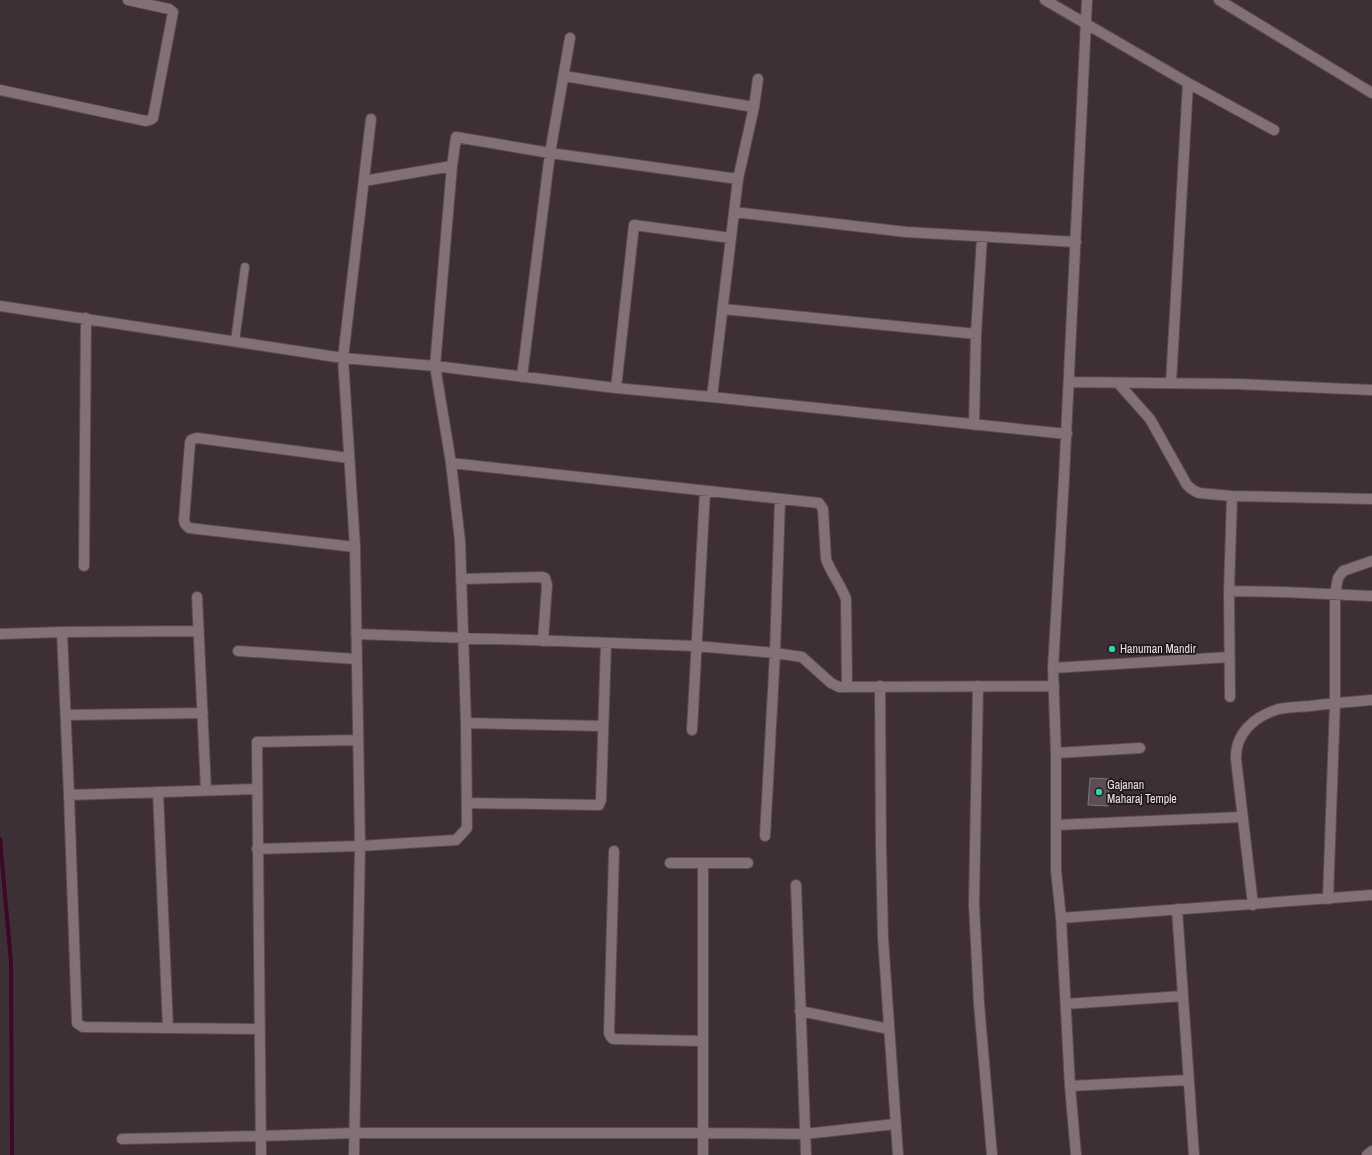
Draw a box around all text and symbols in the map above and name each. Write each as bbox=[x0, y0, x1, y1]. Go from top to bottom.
place label: Hanuman Mandir bbox=[1120, 641, 1197, 657]
marker: Hanuman Mandir bbox=[1107, 644, 1117, 654]
place label: Gajanan Maharaj Temple bbox=[1107, 777, 1177, 807]
marker: Gajanan Maharaj Temple bbox=[1094, 787, 1104, 797]

